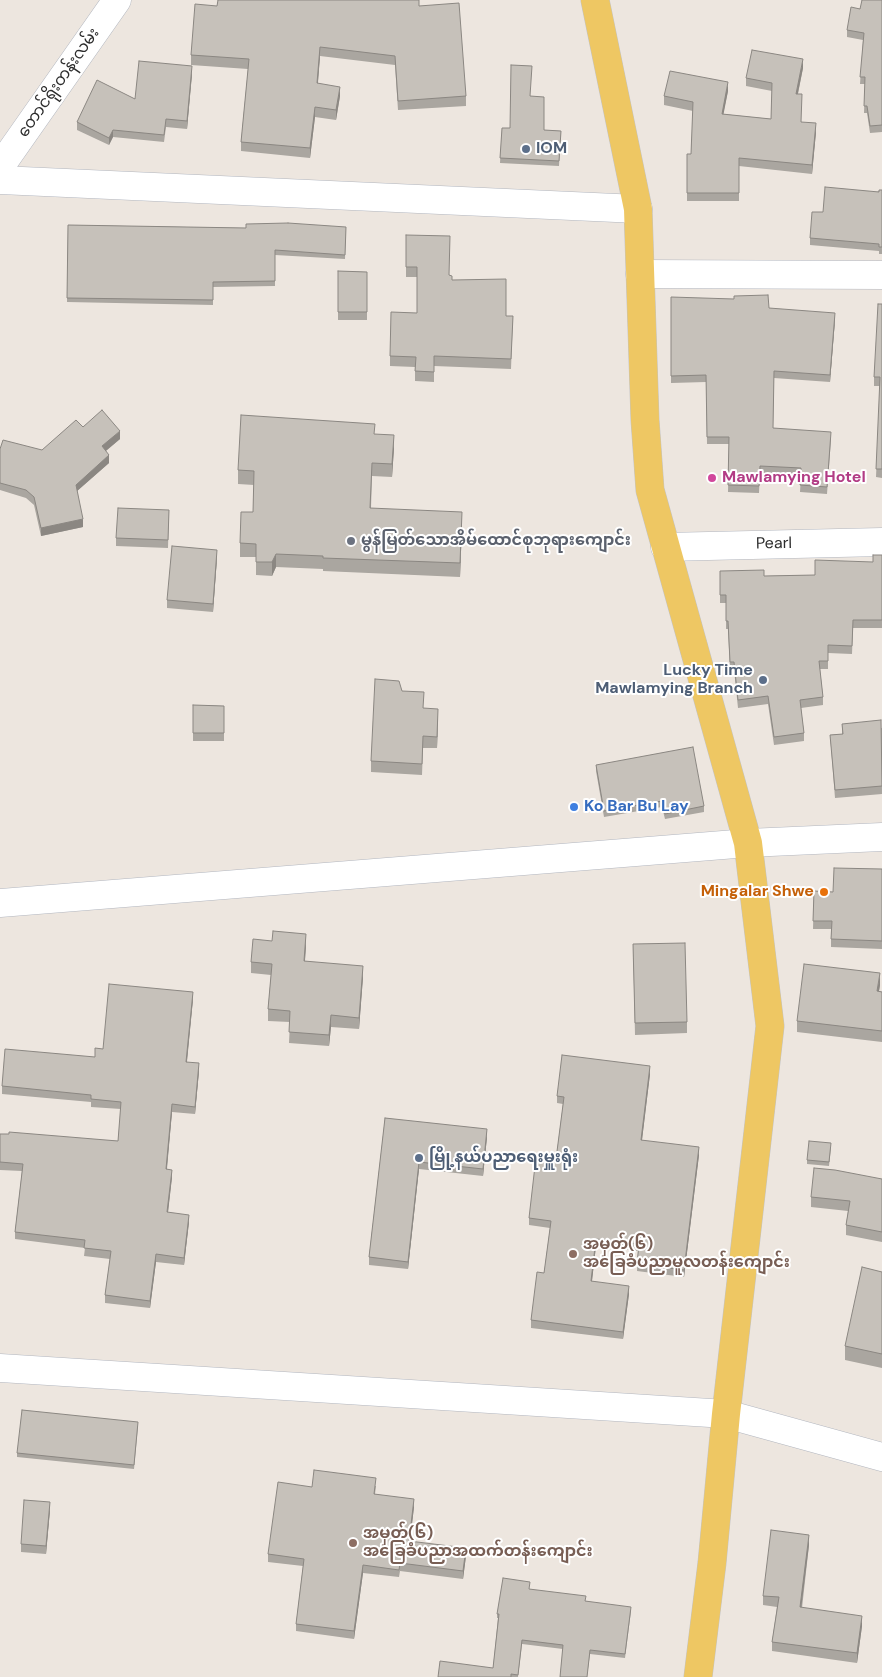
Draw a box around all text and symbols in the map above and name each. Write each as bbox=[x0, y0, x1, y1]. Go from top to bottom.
street label: တောင်ရိုးတန်းလမ်း bbox=[14, 25, 104, 141]
place label: IOM bbox=[536, 139, 567, 159]
marker: IOM bbox=[520, 143, 532, 155]
place label: Mawlamying Hotel bbox=[722, 468, 866, 488]
marker: Mawlamying Hotel bbox=[706, 472, 718, 484]
place label: မွန်မြတ်သောအိမ်ထောင်စုဘုရားကျောင်း bbox=[361, 531, 631, 551]
street label: Pearl bbox=[756, 534, 792, 554]
marker: မွန်မြတ်သောအိမ်ထောင်စုဘုရားကျောင်း bbox=[345, 535, 357, 547]
place label: Lucky Time Mawlamying Branch bbox=[595, 661, 753, 699]
marker: Lucky Time Mawlamying Branch bbox=[757, 674, 769, 686]
place label: Ko Bar Bu Lay bbox=[584, 797, 689, 817]
marker: Ko Bar Bu Lay bbox=[568, 801, 580, 813]
place label: Mingalar Shwe bbox=[701, 882, 814, 902]
marker: Mingalar Shwe bbox=[818, 886, 830, 898]
place label: မြို့နယ်ပညာရေးမှူးရုံး bbox=[429, 1148, 578, 1168]
marker: မြို့နယ်ပညာရေးမှူးရုံး bbox=[413, 1152, 425, 1164]
place label: အမှတ်(၆) အခြေခံပညာမူလတန်းကျောင်း bbox=[583, 1235, 790, 1273]
marker: အမှတ်(၆) အခြေခံပညာမူလတန်းကျောင်း bbox=[567, 1248, 579, 1260]
place label: အမှတ်(၆) အခြေခံပညာအထက်တန်းကျောင်း bbox=[363, 1524, 593, 1562]
marker: အမှတ်(၆) အခြေခံပညာအထက်တန်းကျောင်း bbox=[347, 1537, 359, 1549]

